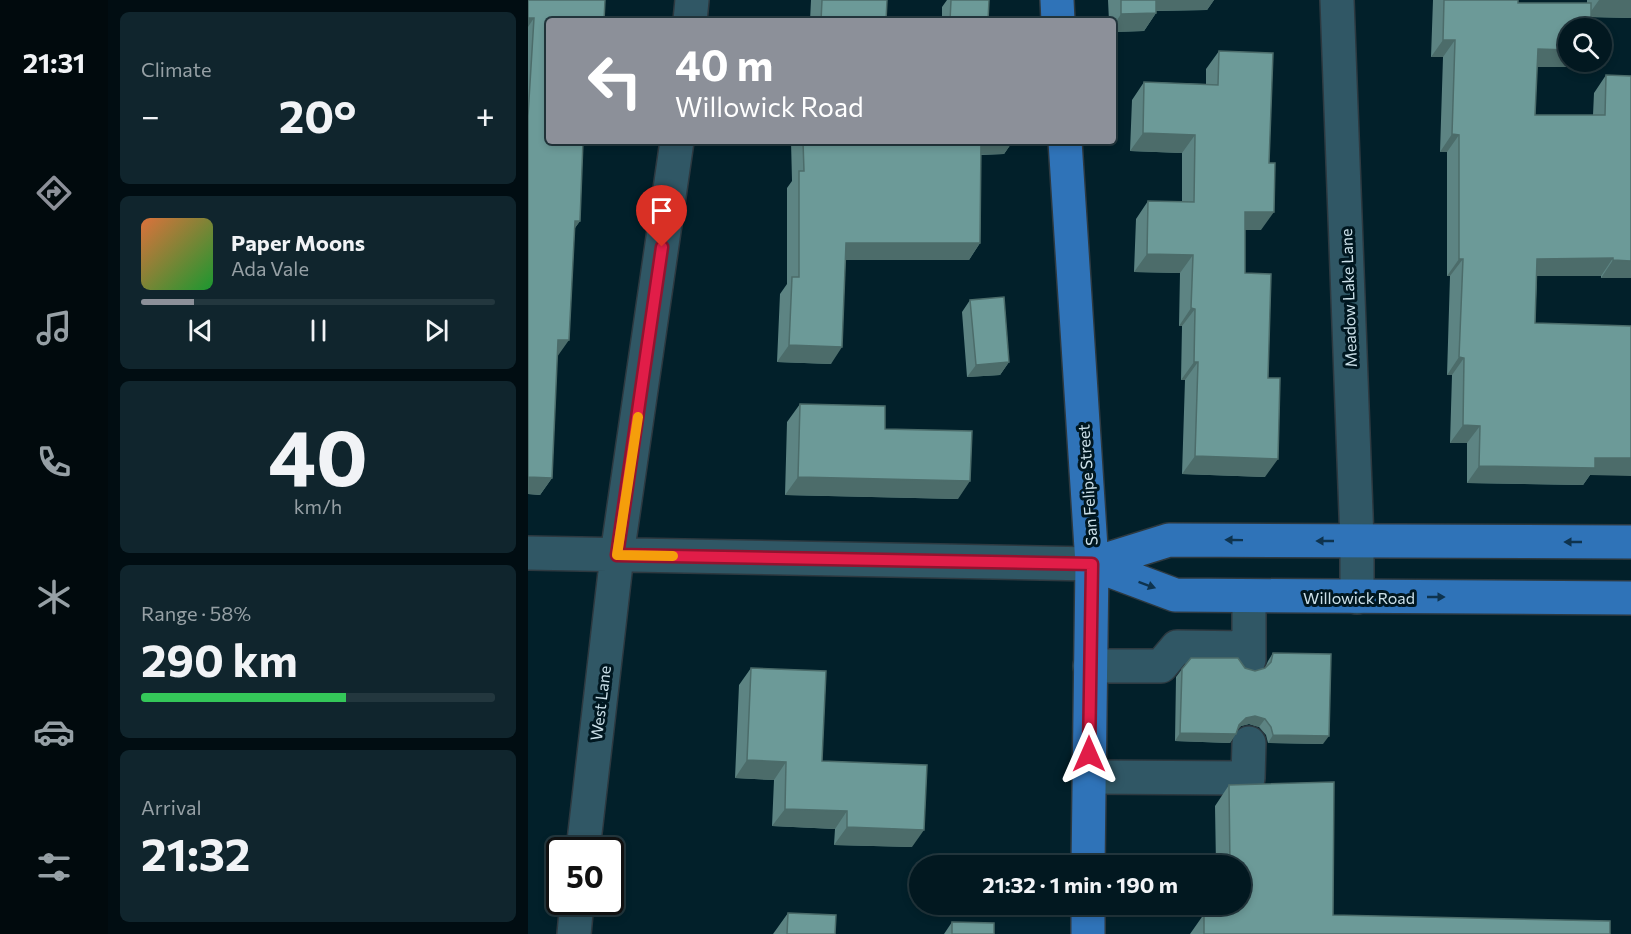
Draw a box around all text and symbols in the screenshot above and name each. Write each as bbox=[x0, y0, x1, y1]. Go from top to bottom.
map controls bbox=[1558, 18, 1612, 72]
button: search bbox=[1558, 18, 1612, 72]
text: 40 m bbox=[675, 38, 773, 90]
icon: left bbox=[576, 42, 654, 120]
text: 21:31 bbox=[23, 46, 85, 79]
text: Climate bbox=[141, 57, 211, 81]
text: 20° bbox=[279, 87, 357, 142]
text: Willowick Road bbox=[675, 90, 864, 123]
text: − bbox=[141, 94, 160, 135]
text: + bbox=[476, 94, 495, 135]
icon: directions bbox=[33, 172, 75, 214]
pin bbox=[636, 185, 687, 247]
icon: arrive bbox=[645, 194, 678, 227]
street label: Meadow Lake Lane bbox=[1336, 228, 1360, 368]
text: Paper Moons bbox=[231, 229, 365, 256]
text: Ada Vale bbox=[231, 256, 309, 280]
icon: music bbox=[33, 307, 75, 349]
icon: previous bbox=[184, 314, 217, 347]
icon: pause bbox=[302, 314, 335, 347]
icon: next bbox=[420, 314, 453, 347]
text: 40 bbox=[268, 407, 368, 502]
street label: San Felipe Street bbox=[1073, 423, 1101, 546]
icon: phone bbox=[33, 441, 75, 483]
text: km/h bbox=[294, 494, 342, 518]
one-way arrow bbox=[1225, 535, 1244, 545]
one-way arrow bbox=[1315, 536, 1334, 546]
one-way arrow bbox=[1563, 537, 1582, 547]
icon: climate bbox=[33, 576, 75, 618]
one-way arrow bbox=[1138, 580, 1156, 590]
street label: Willowick Road bbox=[1303, 588, 1415, 607]
one-way arrow bbox=[1427, 592, 1446, 602]
text: Range · 58% bbox=[141, 601, 251, 625]
text: 290 km bbox=[141, 631, 298, 686]
street label: West Lane bbox=[586, 664, 614, 742]
icon: car bbox=[33, 711, 75, 753]
position arrow bbox=[1057, 722, 1121, 786]
text: Arrival bbox=[141, 795, 202, 819]
text: 21:32 bbox=[141, 825, 250, 880]
speed limit sign: 50 bbox=[546, 837, 624, 915]
icon: filters bbox=[33, 846, 75, 888]
text: 21:32 · 1 min · 190 m bbox=[982, 871, 1178, 898]

